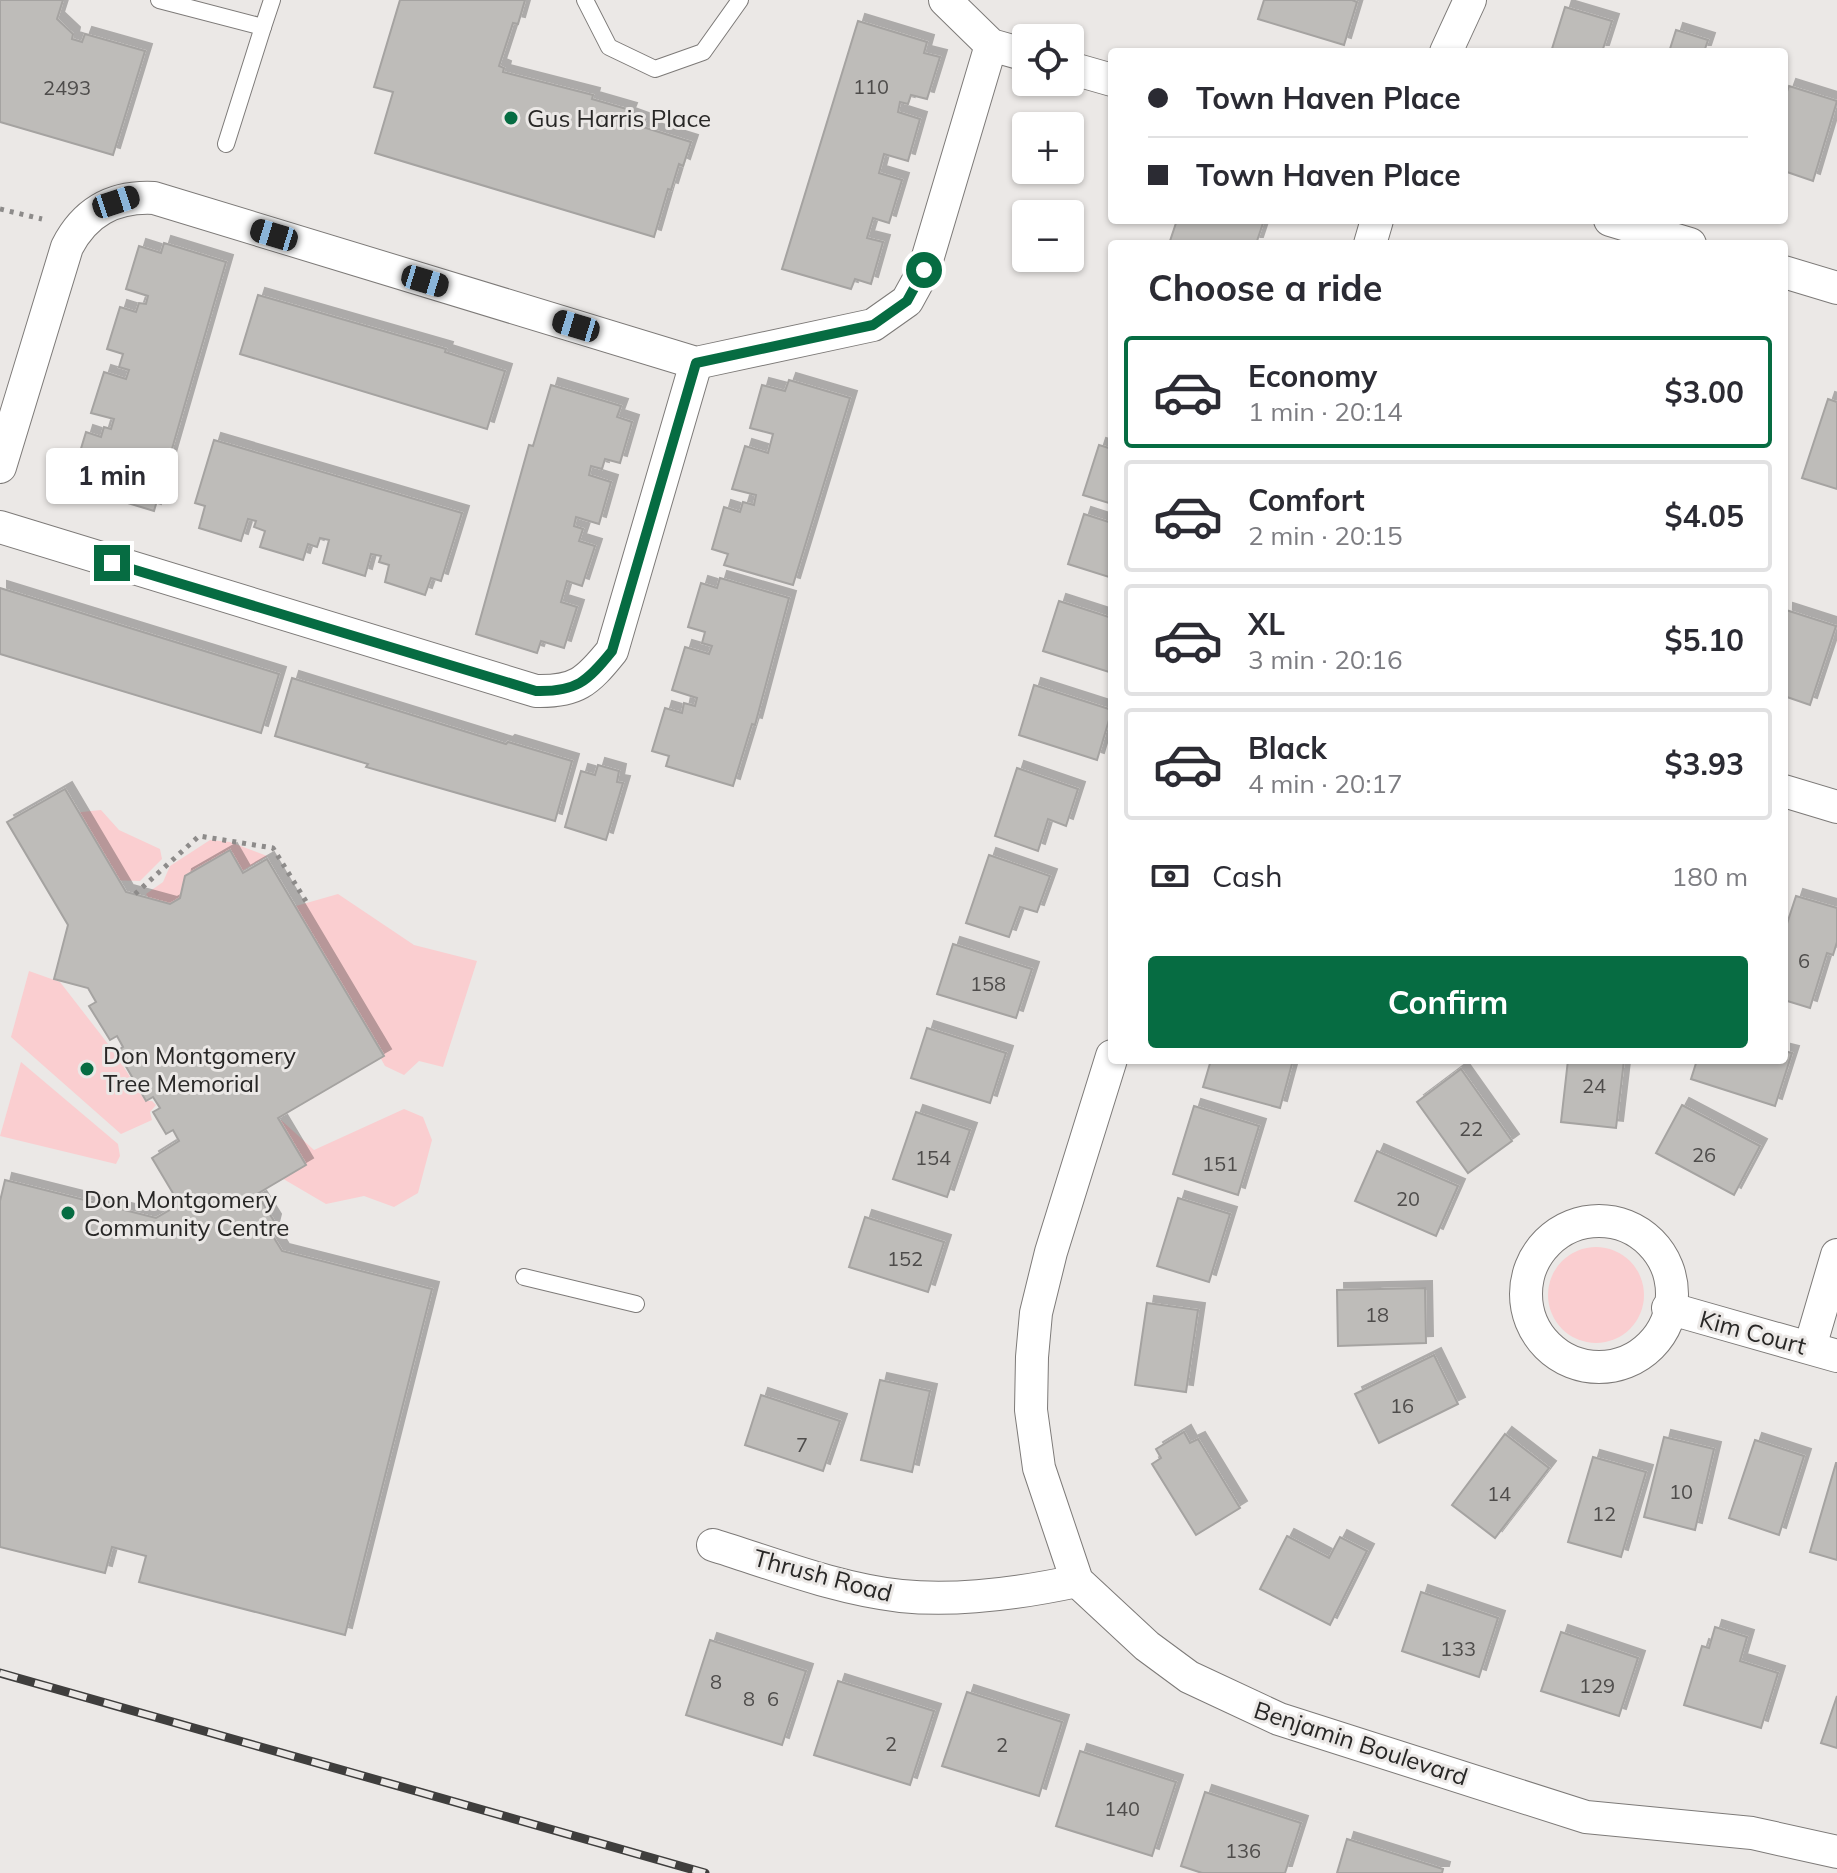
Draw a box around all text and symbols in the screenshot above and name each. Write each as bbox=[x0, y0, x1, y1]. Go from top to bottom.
map controls bbox=[1012, 24, 1084, 272]
button: locate bbox=[1012, 24, 1084, 96]
house number: 110 bbox=[853, 74, 889, 99]
house number: 2493 bbox=[43, 75, 91, 100]
text: Town Haven Place bbox=[1196, 79, 1461, 117]
place label: Gus Harris Place bbox=[527, 103, 711, 133]
marker: Gus Harris Place bbox=[502, 109, 520, 127]
button: + bbox=[1012, 112, 1084, 184]
text: Town Haven Place bbox=[1196, 156, 1461, 194]
car bbox=[89, 183, 143, 221]
button: − bbox=[1012, 200, 1084, 272]
car bbox=[248, 217, 300, 253]
route start bbox=[906, 252, 942, 288]
car bbox=[399, 263, 451, 299]
text: Choose a ride bbox=[1148, 265, 1382, 310]
car bbox=[550, 308, 602, 344]
icon: car bbox=[1152, 356, 1224, 428]
text: Economy bbox=[1248, 357, 1377, 395]
text: $3.00 bbox=[1665, 373, 1744, 411]
text: 1 min · 20:14 bbox=[1248, 395, 1403, 428]
callout: 1 min bbox=[46, 447, 178, 503]
text: 1 min bbox=[78, 459, 146, 492]
icon: car bbox=[1152, 480, 1224, 552]
text: Comfort bbox=[1248, 481, 1365, 519]
text: $4.05 bbox=[1665, 497, 1744, 535]
text: 2 min · 20:15 bbox=[1248, 519, 1403, 552]
route end bbox=[94, 545, 130, 581]
icon: car bbox=[1152, 604, 1224, 676]
text: XL bbox=[1248, 605, 1285, 643]
text: $5.10 bbox=[1665, 621, 1744, 659]
text: 3 min · 20:16 bbox=[1248, 643, 1403, 676]
icon: car bbox=[1152, 728, 1224, 800]
text: Black bbox=[1248, 729, 1327, 767]
text: $3.93 bbox=[1665, 745, 1744, 783]
text: 4 min · 20:17 bbox=[1248, 767, 1403, 800]
icon: cash bbox=[1148, 854, 1192, 898]
text: Cash bbox=[1212, 857, 1283, 895]
text: 180 m bbox=[1672, 860, 1748, 893]
house number: 6 bbox=[1798, 948, 1810, 973]
button: Confirm bbox=[1148, 956, 1748, 1048]
house number: 158 bbox=[970, 971, 1006, 996]
place label: Don Montgomery Tree Memorial bbox=[103, 1040, 296, 1098]
marker: Don Montgomery Tree Memorial bbox=[78, 1060, 96, 1078]
house number: 24 bbox=[1582, 1073, 1606, 1098]
house number: 22 bbox=[1459, 1116, 1483, 1141]
house number: 26 bbox=[1692, 1142, 1716, 1167]
house number: 154 bbox=[915, 1145, 951, 1170]
house number: 151 bbox=[1202, 1151, 1238, 1176]
place label: Don Montgomery Community Centre bbox=[84, 1184, 289, 1242]
house number: 20 bbox=[1396, 1186, 1420, 1211]
marker: Don Montgomery Community Centre bbox=[59, 1204, 77, 1222]
house number: 152 bbox=[887, 1246, 923, 1271]
house number: 18 bbox=[1365, 1302, 1389, 1327]
street label: Kim Court bbox=[1696, 1303, 1810, 1361]
house number: 16 bbox=[1390, 1393, 1414, 1418]
house number: 7 bbox=[796, 1432, 808, 1457]
house number: 10 bbox=[1669, 1479, 1693, 1504]
house number: 14 bbox=[1487, 1481, 1511, 1506]
house number: 12 bbox=[1592, 1501, 1616, 1526]
street label: Thrush Road bbox=[750, 1542, 896, 1608]
house number: 133 bbox=[1440, 1636, 1476, 1661]
house number: 8 bbox=[710, 1669, 722, 1694]
house number: 129 bbox=[1579, 1673, 1615, 1698]
house number: 8 bbox=[743, 1686, 755, 1711]
house number: 6 bbox=[767, 1686, 779, 1711]
street label: Benjamin Boulevard bbox=[1250, 1694, 1472, 1792]
house number: 2 bbox=[885, 1731, 897, 1756]
house number: 2 bbox=[996, 1732, 1008, 1757]
house number: 140 bbox=[1104, 1796, 1140, 1821]
house number: 136 bbox=[1225, 1838, 1261, 1863]

